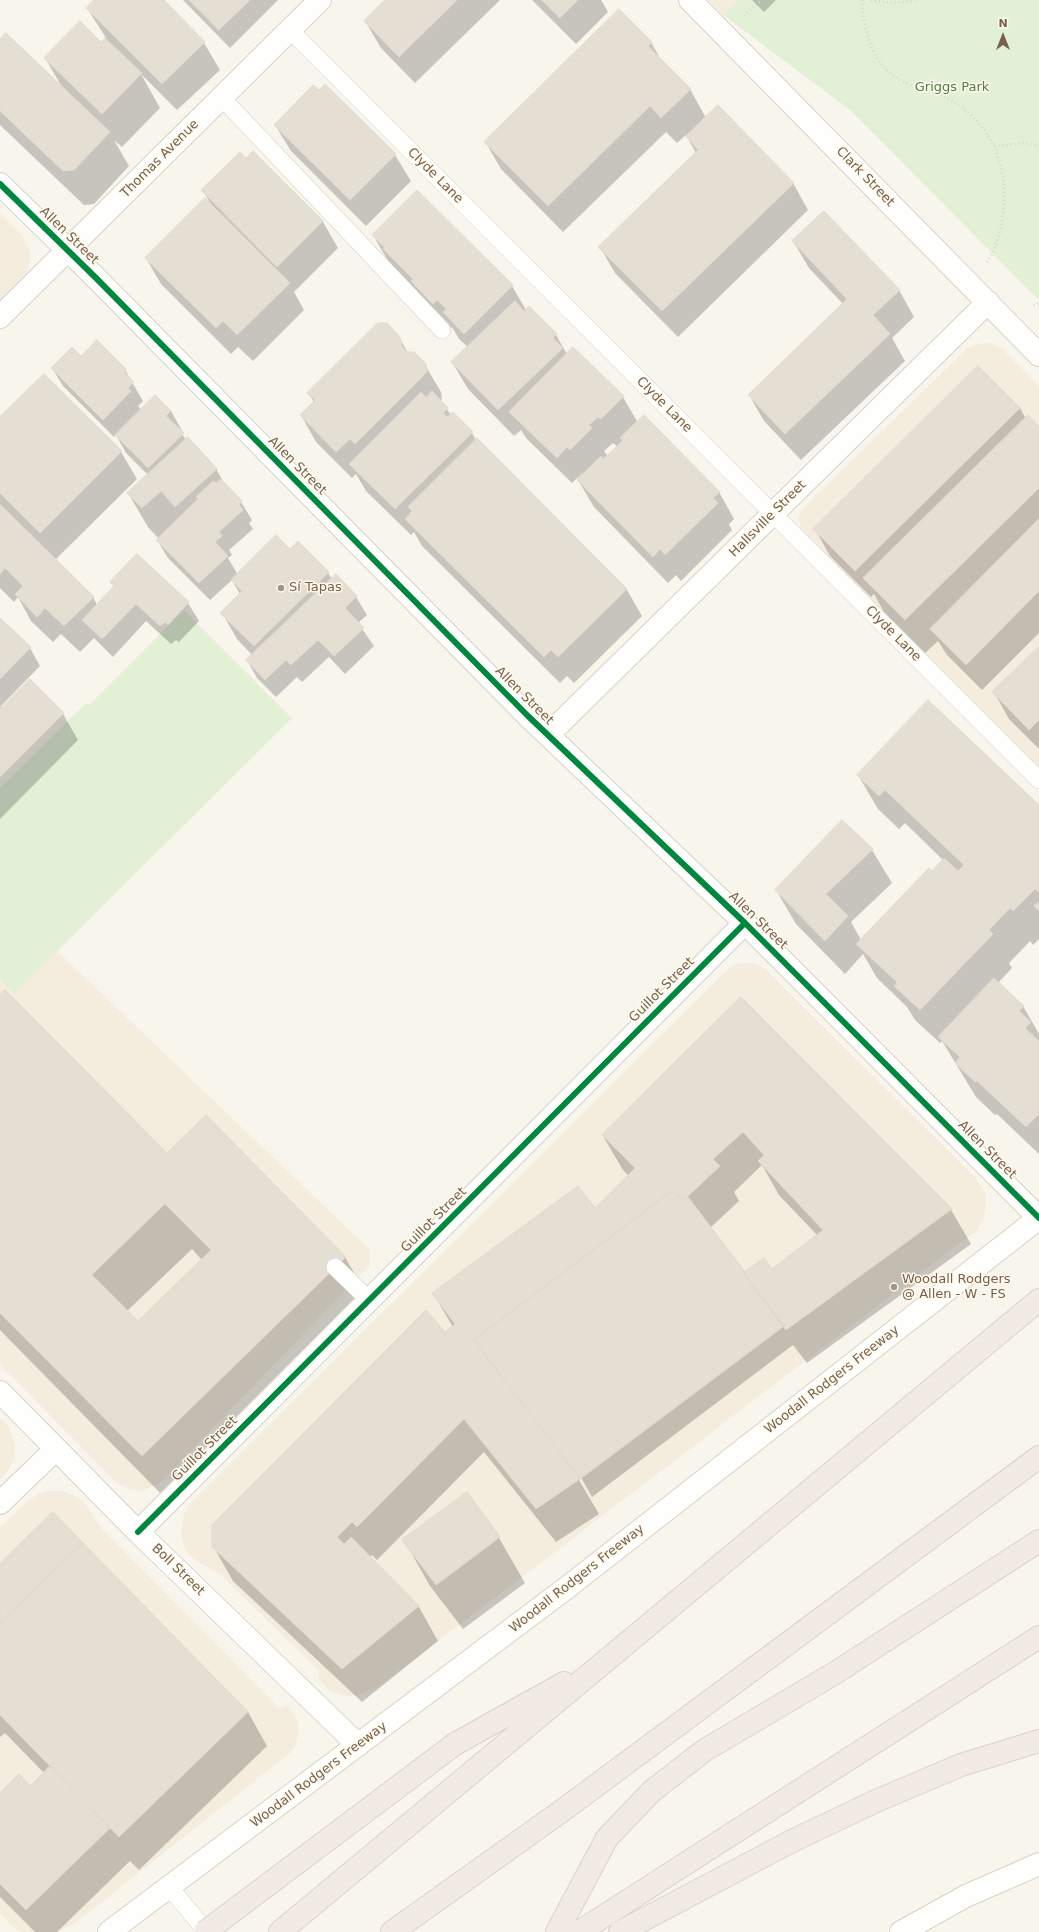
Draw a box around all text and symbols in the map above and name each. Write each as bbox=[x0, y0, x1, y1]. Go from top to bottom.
north arrow bbox=[983, 16, 1023, 56]
text: N bbox=[998, 17, 1008, 30]
park label: Griggs Park bbox=[915, 80, 989, 96]
street label: Thomas Avenue bbox=[118, 117, 202, 201]
street label: Clark Street bbox=[833, 144, 897, 210]
street label: Clyde Lane bbox=[404, 145, 466, 207]
street label: Allen Street bbox=[36, 204, 102, 268]
street label: Clyde Lane bbox=[633, 374, 695, 436]
street label: Allen Street bbox=[265, 434, 329, 498]
street label: Hallsville Street bbox=[726, 477, 810, 561]
place label: Sí Tapas bbox=[289, 580, 342, 596]
marker: Sí Tapas bbox=[276, 583, 286, 593]
street label: Clyde Lane bbox=[862, 603, 924, 665]
street label: Allen Street bbox=[492, 664, 556, 728]
street label: Allen Street bbox=[725, 889, 791, 953]
street label: Guillot Street bbox=[626, 954, 698, 1026]
street label: Allen Street bbox=[955, 1118, 1019, 1182]
street label: Guillot Street bbox=[398, 1184, 470, 1256]
place label: Woodall Rodgers @ Allen - W - FS bbox=[902, 1272, 1011, 1303]
marker: Woodall Rodgers @ Allen - W - FS bbox=[889, 1282, 899, 1292]
street label: Woodall Rodgers Freeway bbox=[762, 1323, 902, 1437]
street label: Guillot Street bbox=[169, 1413, 241, 1485]
street label: Woodall Rodgers Freeway bbox=[507, 1522, 647, 1636]
street label: Boll Street bbox=[148, 1541, 208, 1599]
street label: Woodall Rodgers Freeway bbox=[248, 1719, 390, 1831]

